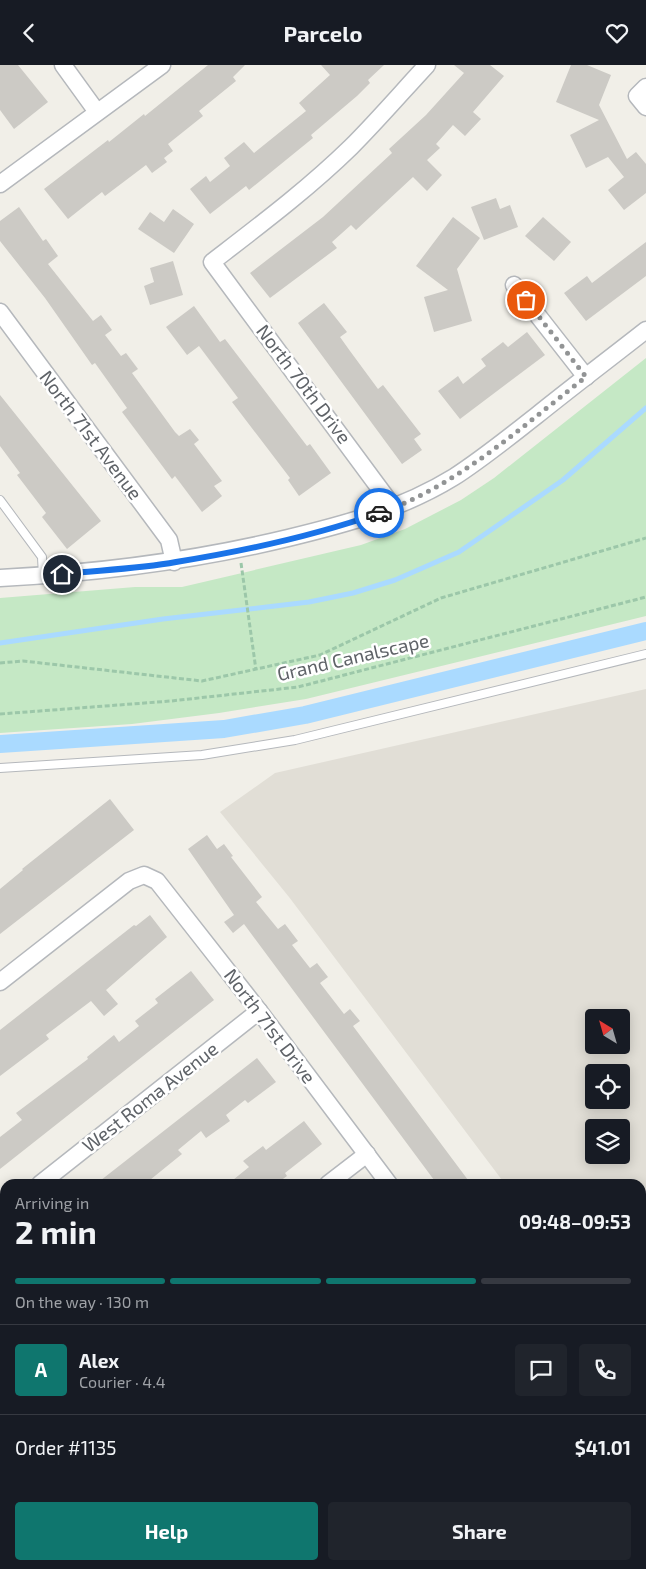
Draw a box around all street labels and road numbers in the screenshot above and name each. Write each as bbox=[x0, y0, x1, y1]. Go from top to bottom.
street label: North 70th Drive bbox=[252, 320, 357, 448]
street label: North 71st Avenue bbox=[35, 366, 148, 504]
street label: Grand Canalscape bbox=[275, 628, 431, 685]
street label: North 71st Drive bbox=[220, 964, 321, 1088]
street label: West Roma Avenue bbox=[77, 1036, 222, 1157]

